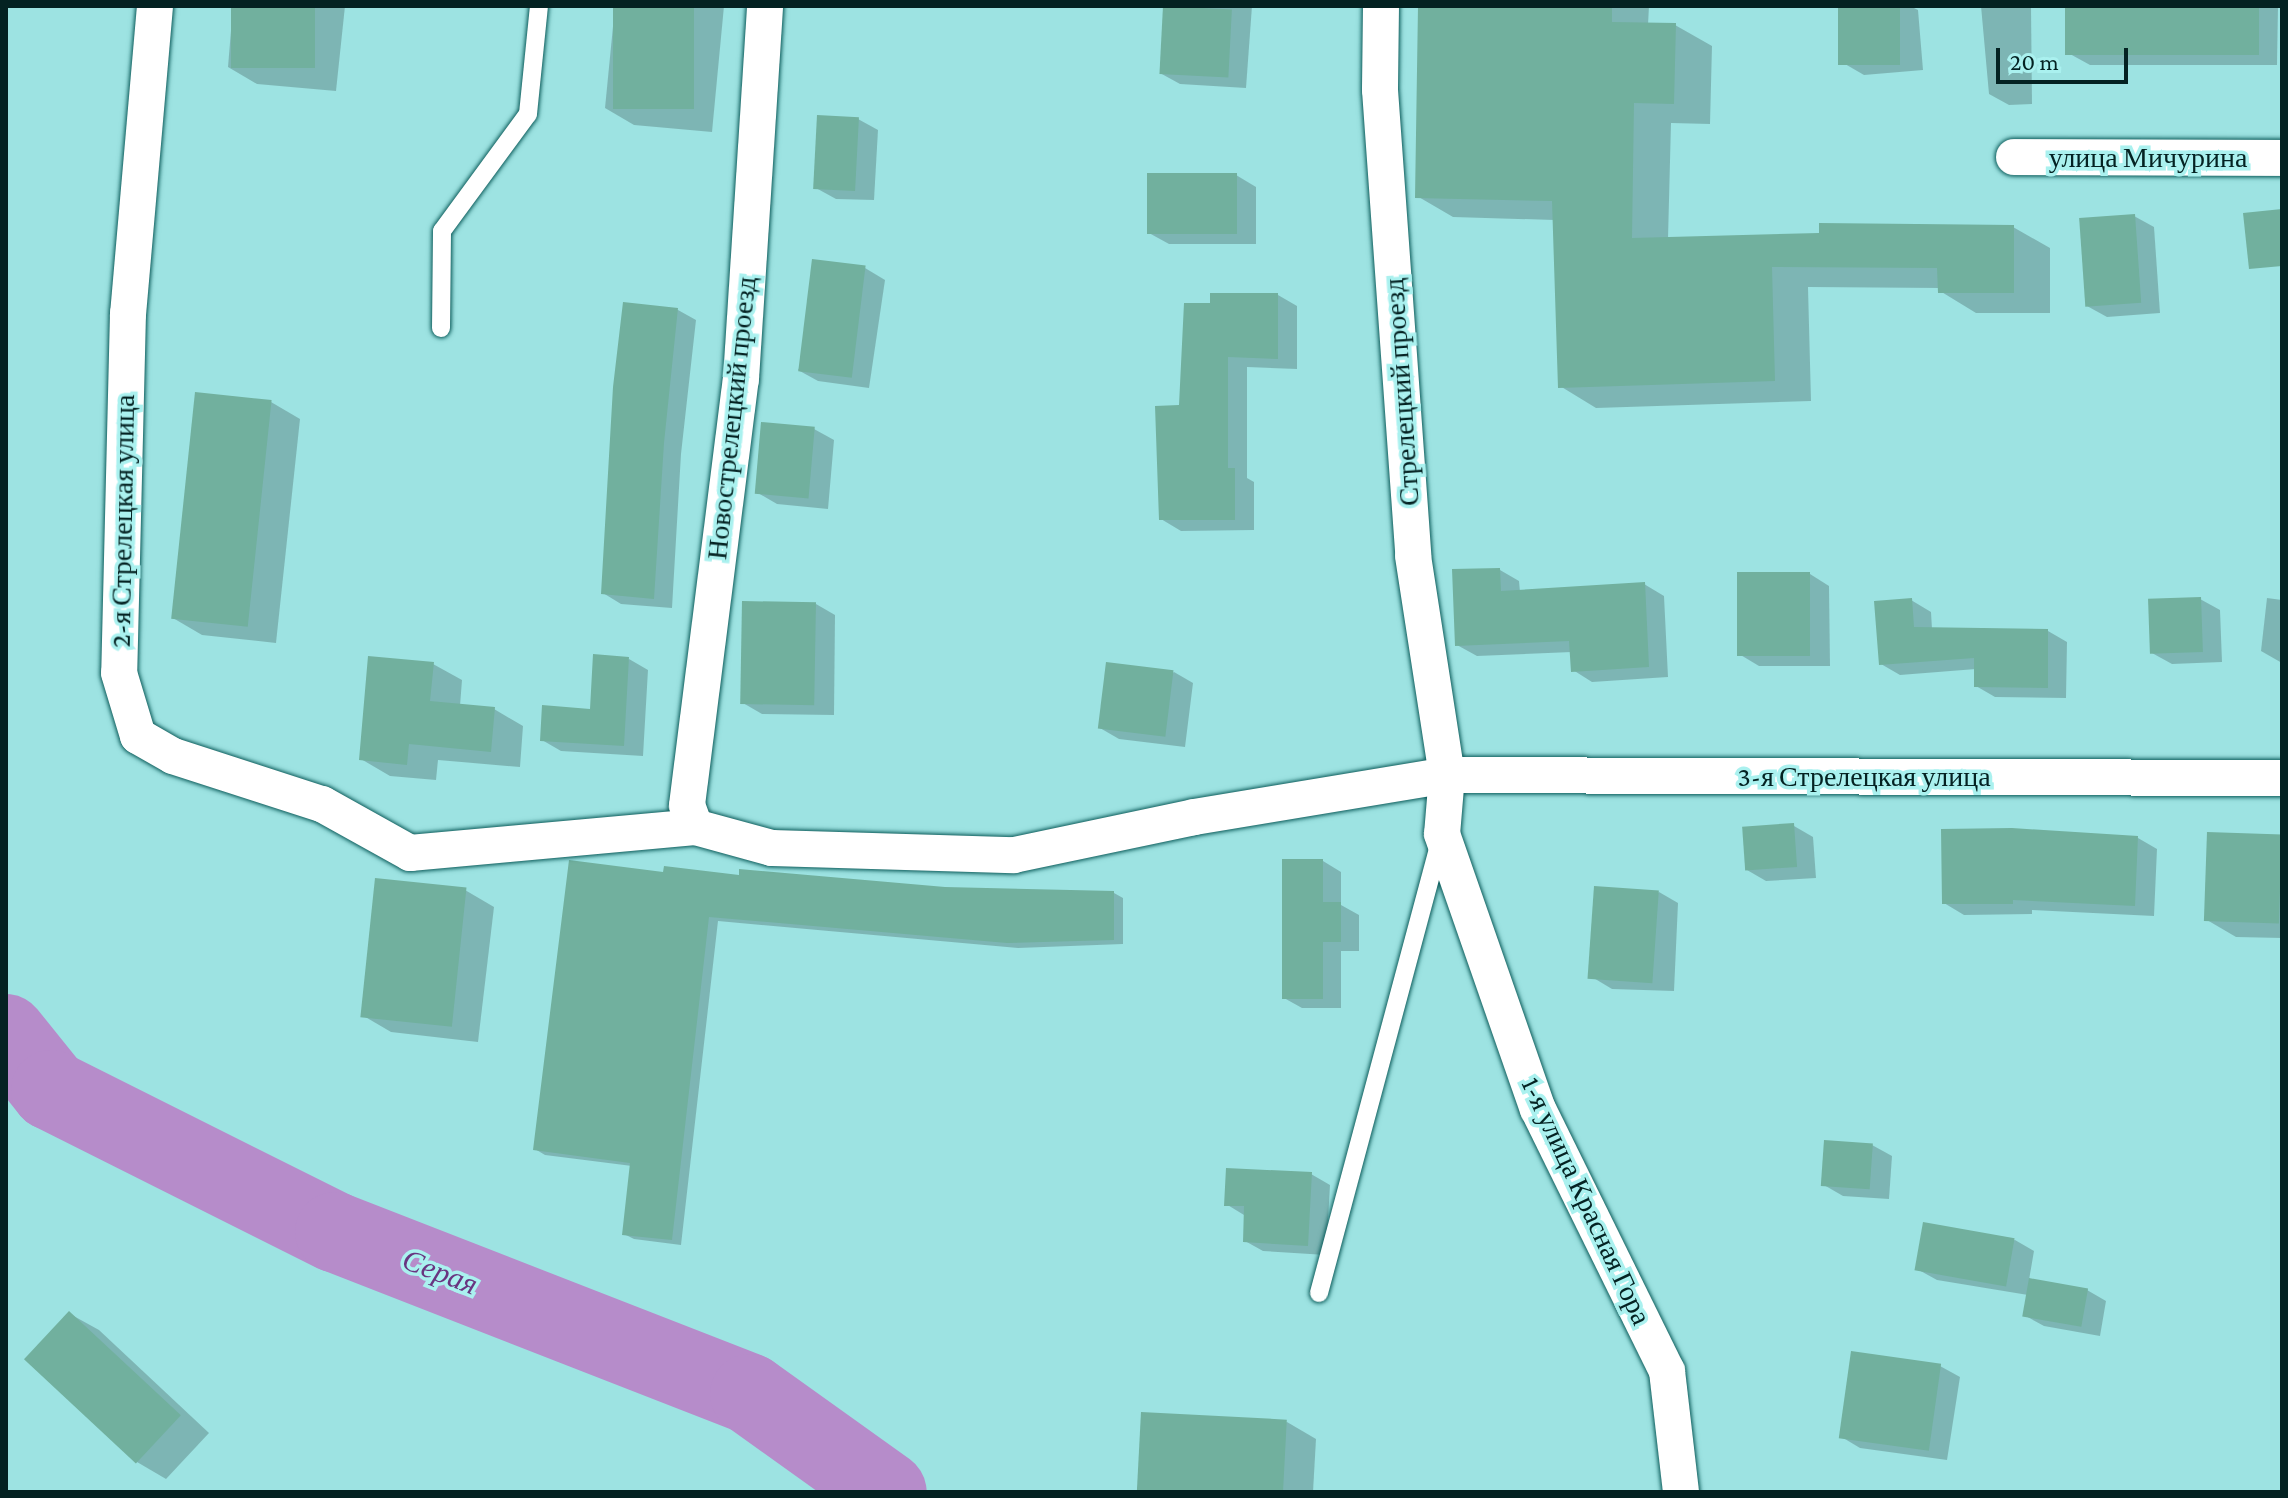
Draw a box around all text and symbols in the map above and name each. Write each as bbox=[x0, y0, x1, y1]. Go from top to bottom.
scale bar bbox=[2000, 32, 2132, 82]
text: 20 m bbox=[2010, 48, 2059, 75]
street label: улица Мичурина bbox=[2049, 141, 2247, 175]
street label: Новострелецкий проезд bbox=[700, 275, 764, 561]
street label: Стрелецкий проезд bbox=[1377, 277, 1427, 507]
street label: 2-я Стрелецкая улица bbox=[104, 394, 142, 648]
street label: 3-я Стрелецкая улица bbox=[1737, 760, 1991, 794]
street label: 1-я улица Красная Гора bbox=[1514, 1072, 1658, 1330]
water label: Серая bbox=[397, 1241, 483, 1303]

